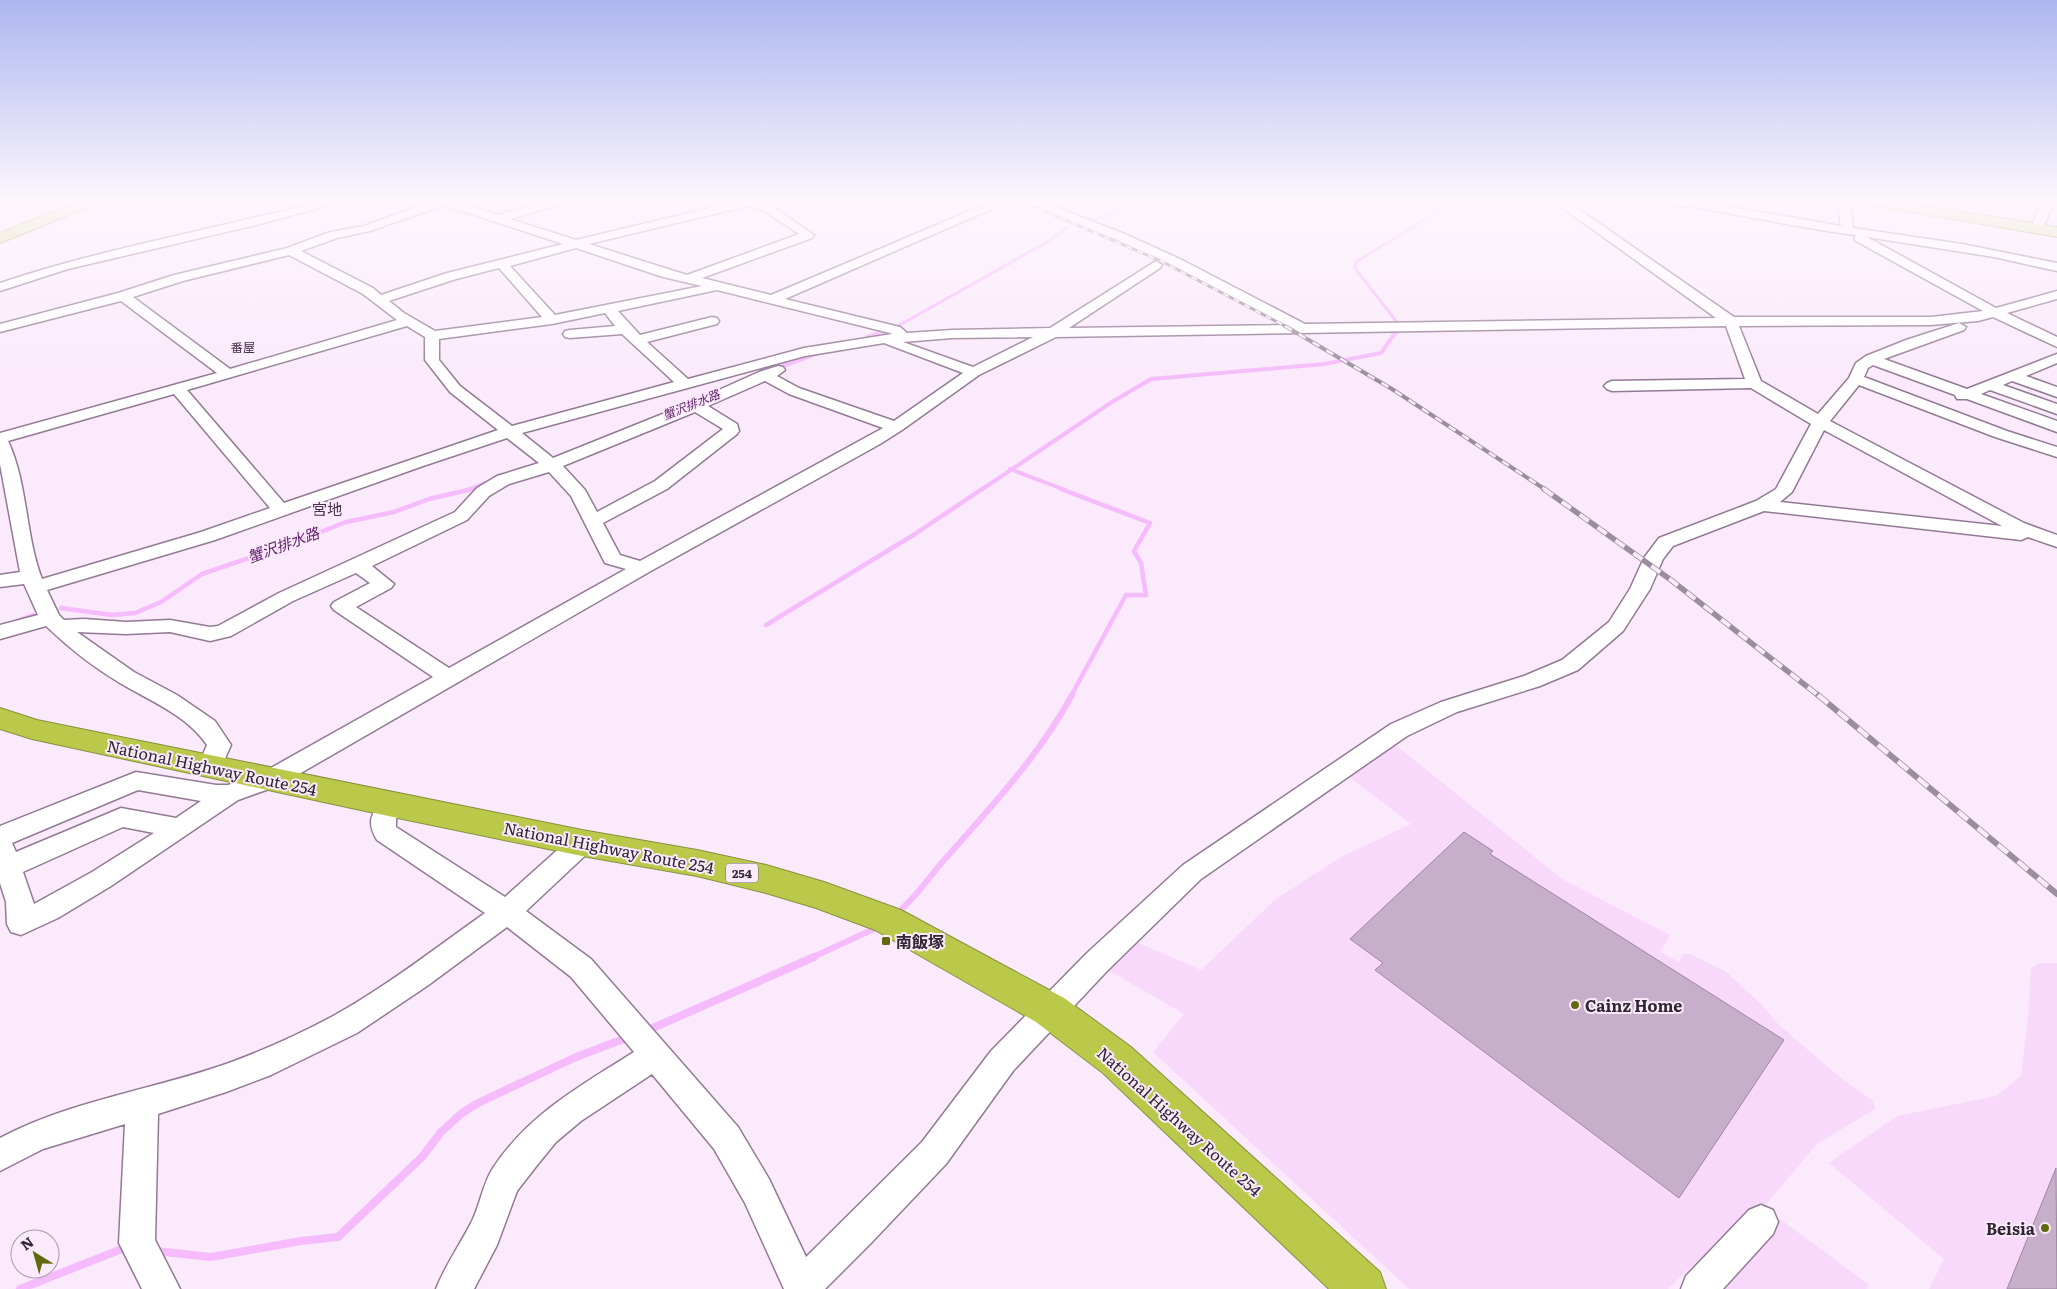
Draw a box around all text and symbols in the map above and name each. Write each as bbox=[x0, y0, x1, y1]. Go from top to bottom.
district label: 番屋 bbox=[231, 338, 255, 356]
water label: 蟹沢排水路 bbox=[660, 384, 723, 424]
district label: 宮地 bbox=[312, 497, 342, 520]
water label: 蟹沢排水路 bbox=[244, 520, 324, 568]
street label: National Highway Route 254 bbox=[105, 733, 319, 801]
street label: National Highway Route 254 bbox=[502, 815, 716, 879]
road number: 254 bbox=[726, 864, 758, 882]
place label: 南飯塚 bbox=[896, 929, 944, 953]
marker: 南飯塚 bbox=[880, 935, 892, 947]
place label: Cainz Home bbox=[1585, 993, 1682, 1017]
marker: Cainz Home bbox=[1569, 999, 1581, 1011]
street label: National Highway Route 254 bbox=[1093, 1041, 1268, 1202]
place label: Beisia bbox=[1986, 1216, 2036, 1240]
marker: Beisia bbox=[2039, 1222, 2051, 1234]
north arrow bbox=[10, 1229, 60, 1279]
text: N bbox=[16, 1231, 37, 1254]

